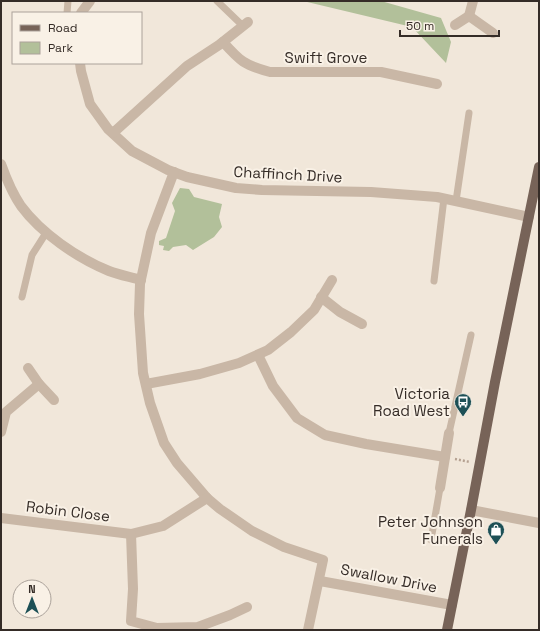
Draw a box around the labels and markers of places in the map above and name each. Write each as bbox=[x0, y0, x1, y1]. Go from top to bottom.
place label: Victoria Road West bbox=[373, 384, 450, 420]
bus stop icon: Victoria Road West bbox=[453, 392, 473, 417]
place label: Peter Johnson Funerals bbox=[378, 512, 483, 548]
shop icon: Peter Johnson Funerals bbox=[486, 520, 506, 545]

